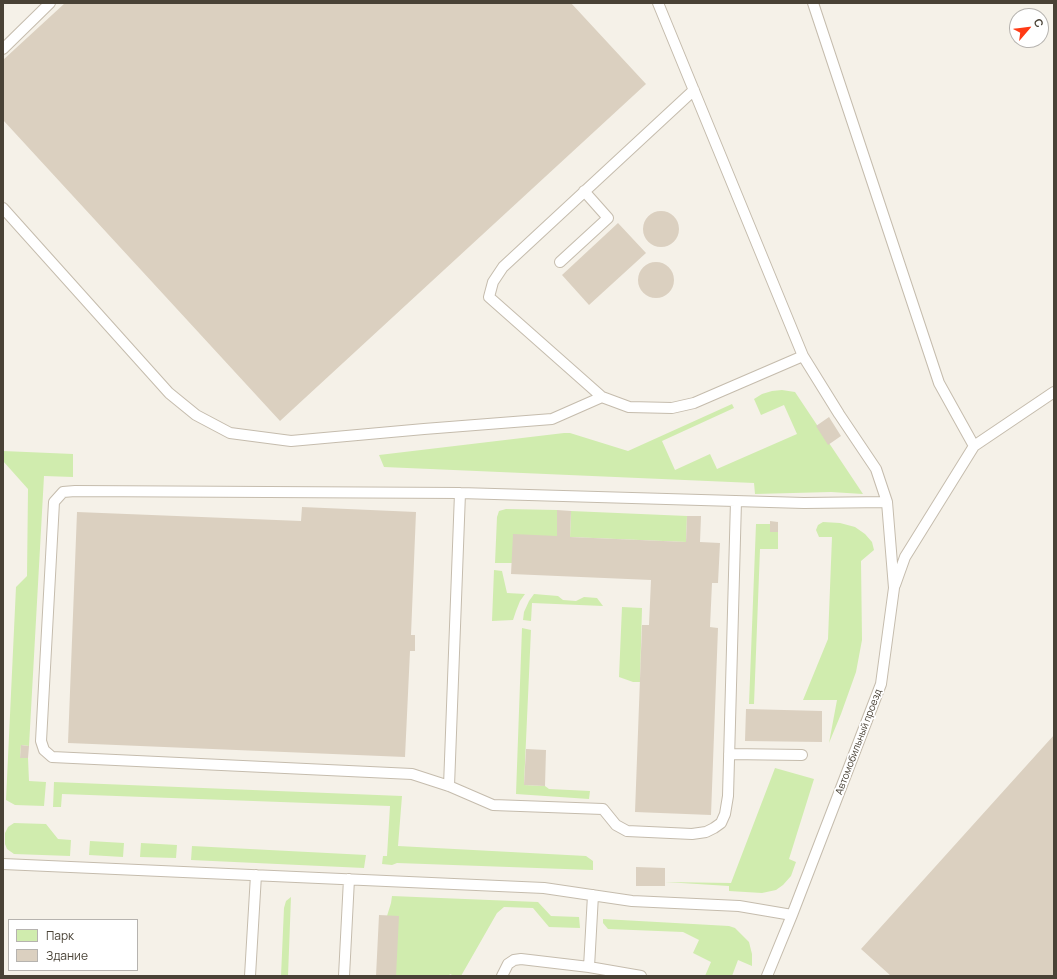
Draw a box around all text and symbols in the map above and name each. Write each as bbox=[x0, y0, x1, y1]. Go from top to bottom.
north arrow bbox=[1009, 8, 1049, 48]
text: С bbox=[1031, 15, 1048, 30]
street label: Автомобильный проезд bbox=[833, 687, 885, 797]
legend bbox=[8, 919, 138, 971]
text: Парк bbox=[46, 927, 74, 944]
text: Здание bbox=[46, 947, 88, 964]

